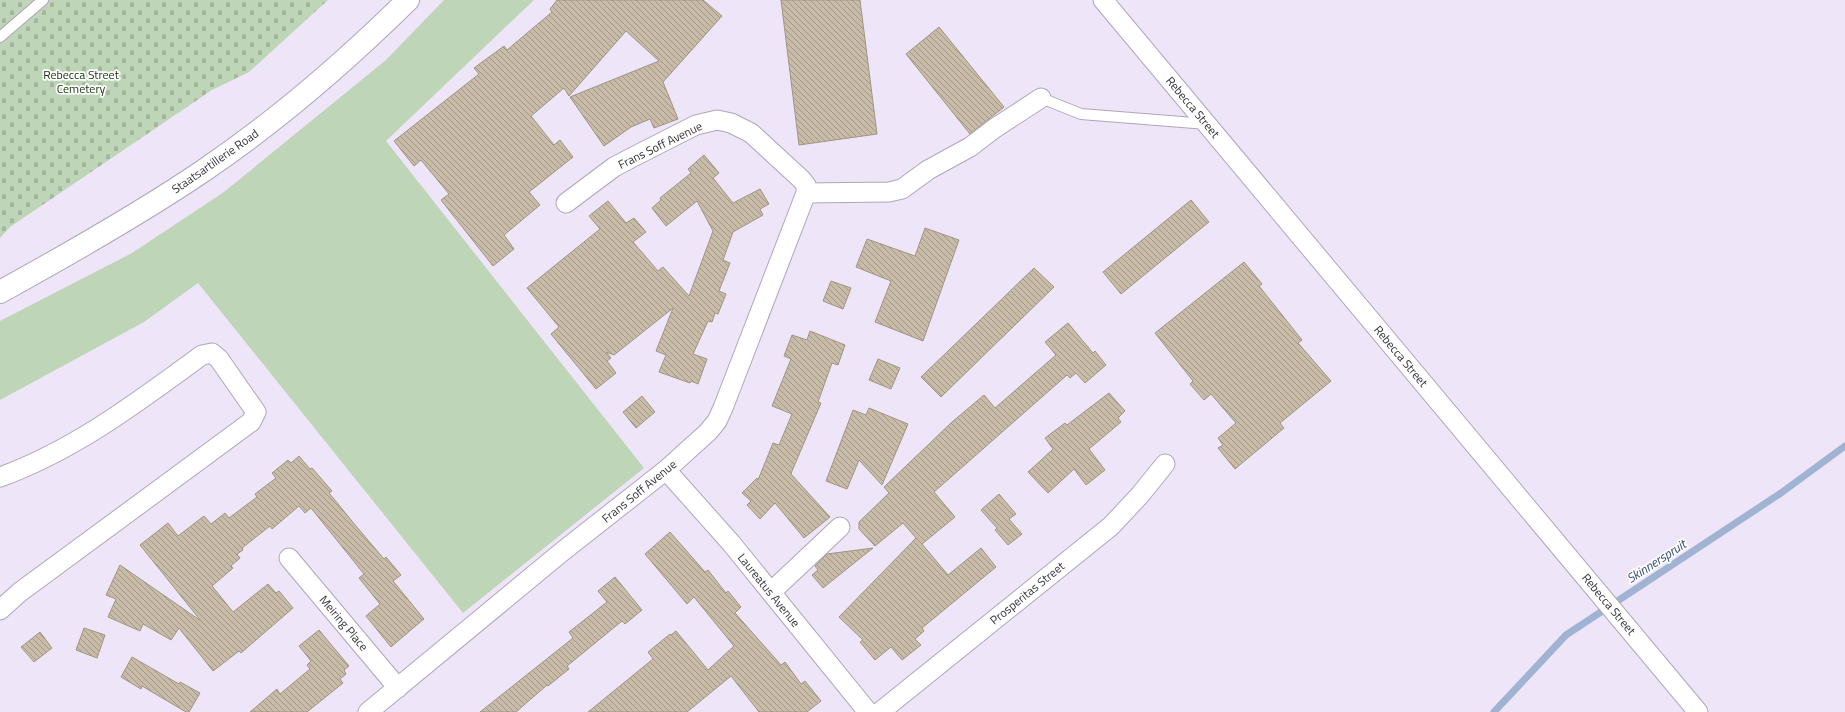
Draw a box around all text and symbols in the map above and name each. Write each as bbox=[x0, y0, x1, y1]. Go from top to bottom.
park label: Rebecca Street Cemetery bbox=[43, 65, 120, 98]
street label: Rebecca Street bbox=[1161, 72, 1225, 143]
street label: Frans Soff Avenue bbox=[615, 116, 705, 174]
street label: Staatsartillerie Road bbox=[168, 124, 262, 198]
street label: Rebecca Street bbox=[1369, 321, 1433, 392]
street label: Frans Soff Avenue bbox=[597, 455, 681, 527]
water label: Skinnerspruit bbox=[1622, 533, 1691, 588]
street label: Laureatus Avenue bbox=[733, 549, 805, 631]
street label: Prosperitas Street bbox=[985, 556, 1069, 629]
street label: Rebecca Street bbox=[1577, 569, 1641, 640]
street label: Meiring Place bbox=[315, 591, 373, 655]

